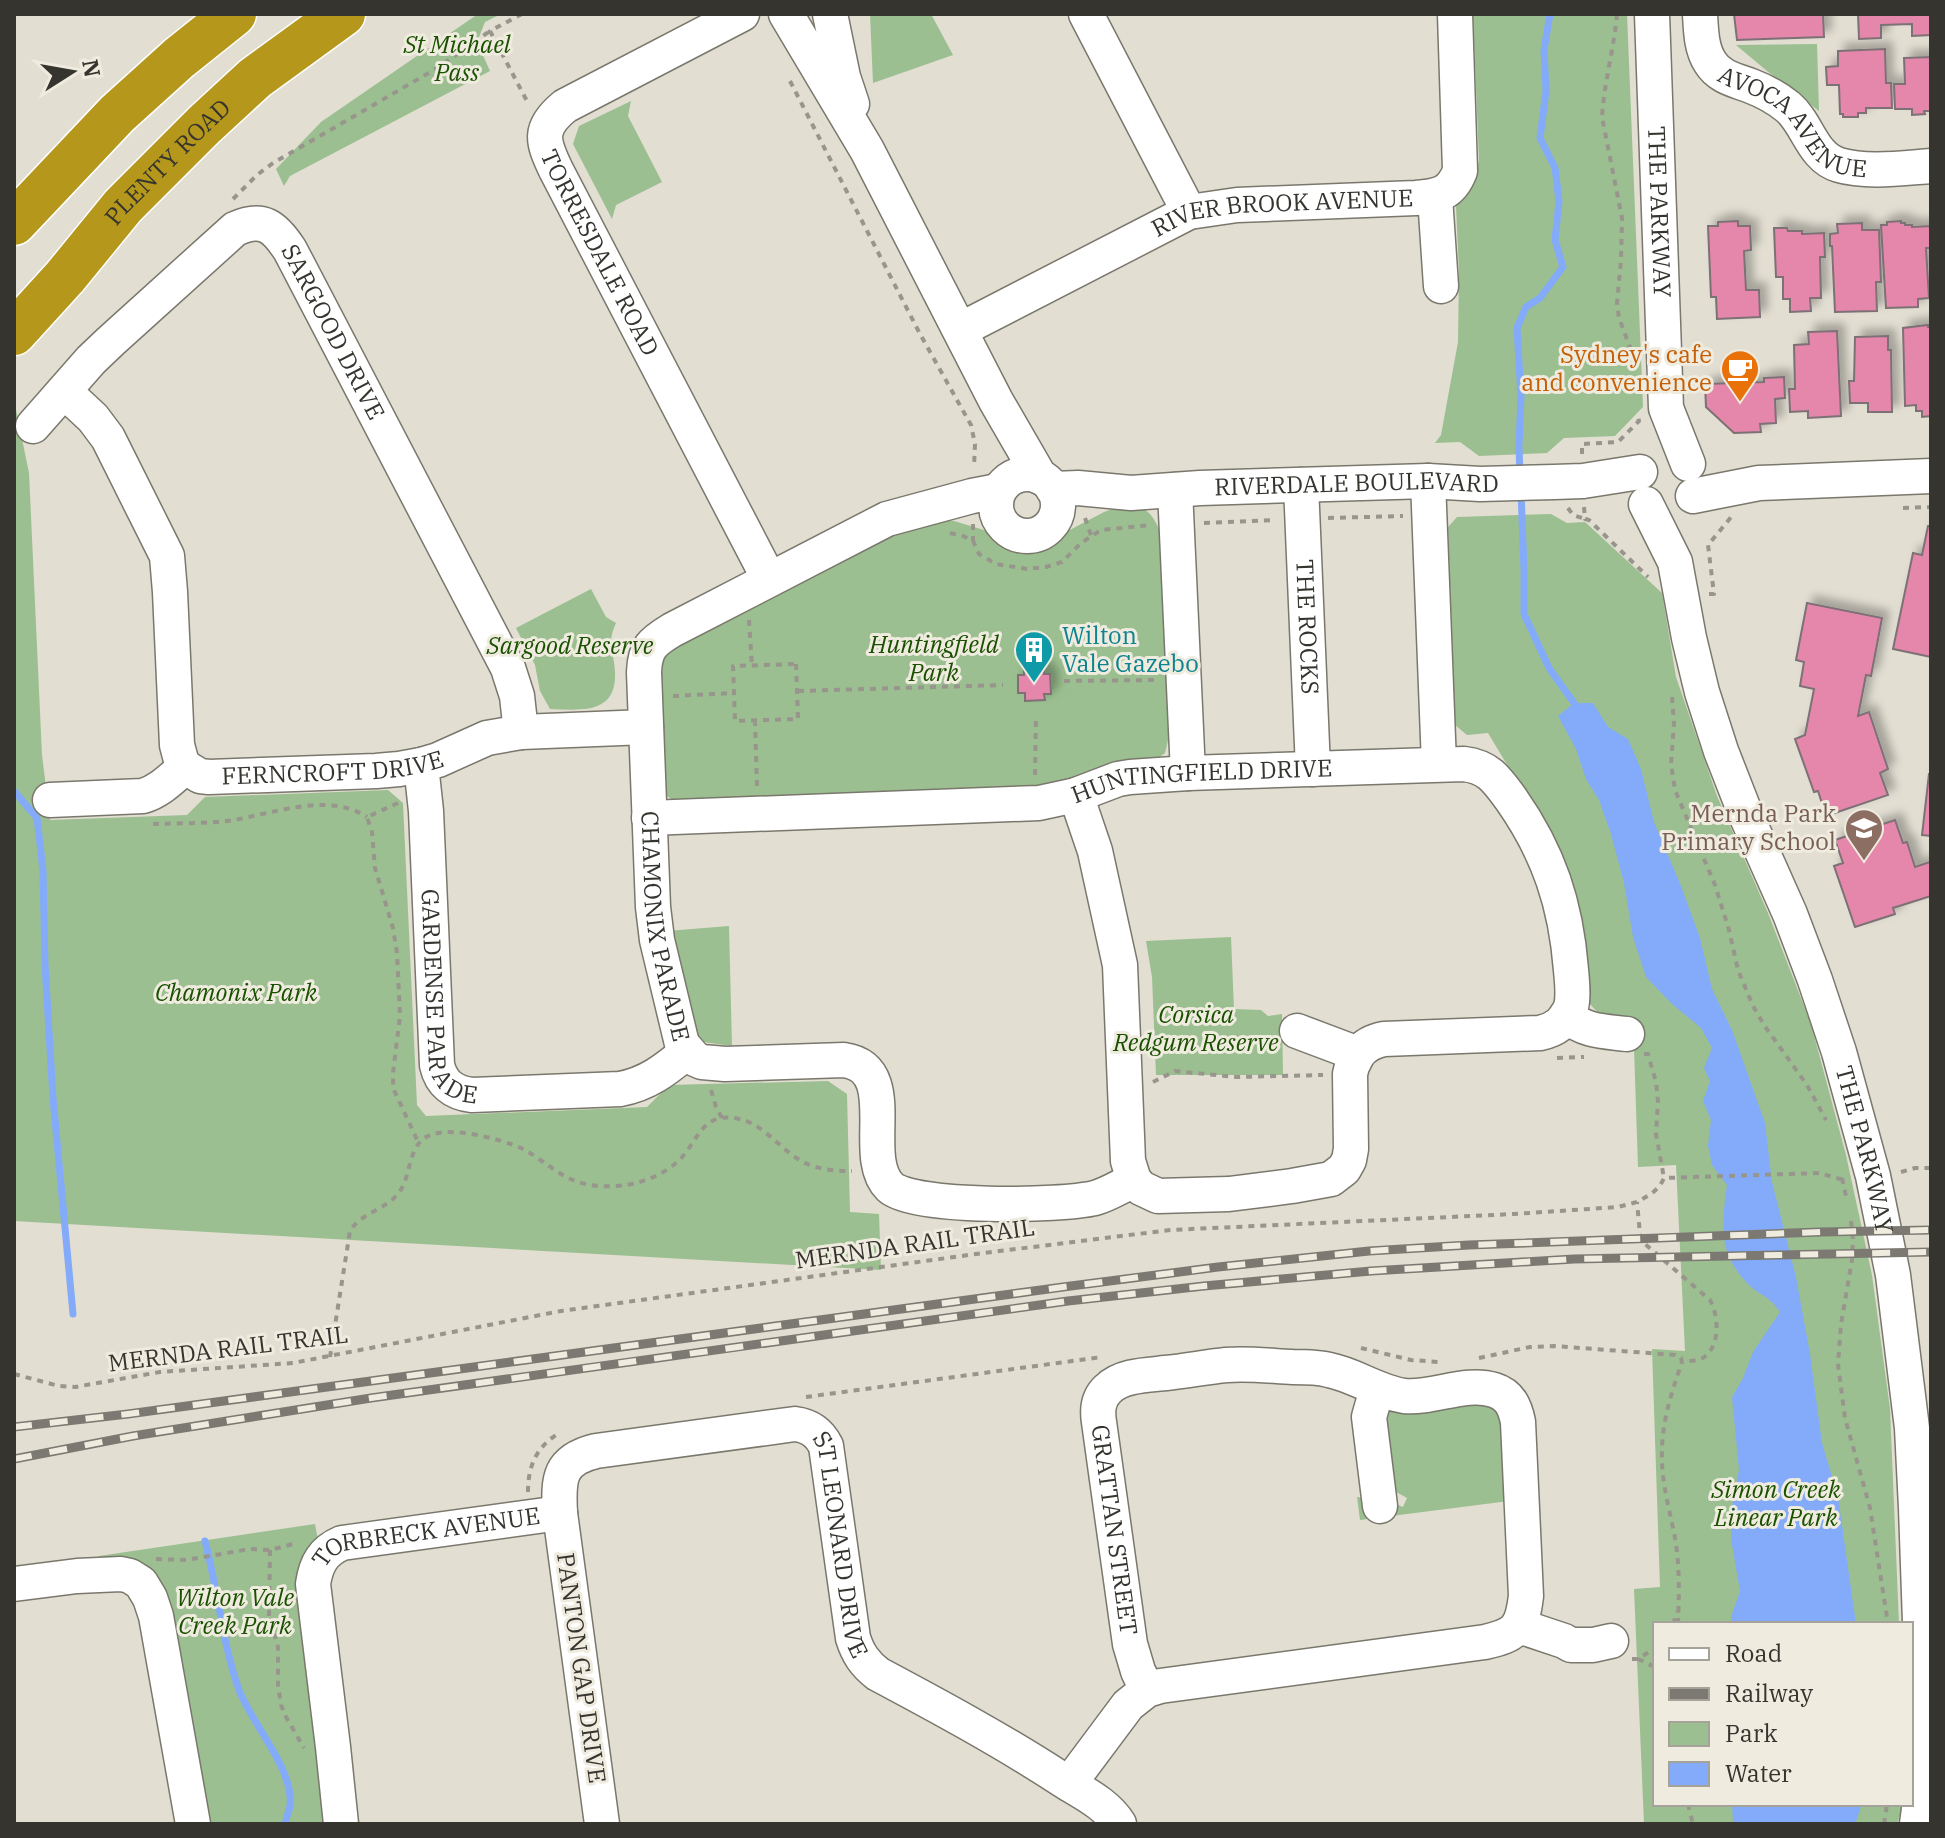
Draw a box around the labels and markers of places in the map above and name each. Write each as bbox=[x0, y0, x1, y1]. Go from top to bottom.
place label: Sydney's cafe and convenience bbox=[1521, 338, 1712, 398]
cafe icon: Sydney's cafe and convenience bbox=[1719, 348, 1761, 403]
place label: Wilton Vale Gazebo bbox=[1062, 619, 1199, 679]
building icon: Wilton Vale Gazebo bbox=[1013, 629, 1055, 684]
place label: Mernda Park Primary School bbox=[1661, 797, 1836, 857]
school or university icon: Mernda Park Primary School bbox=[1843, 807, 1885, 862]

